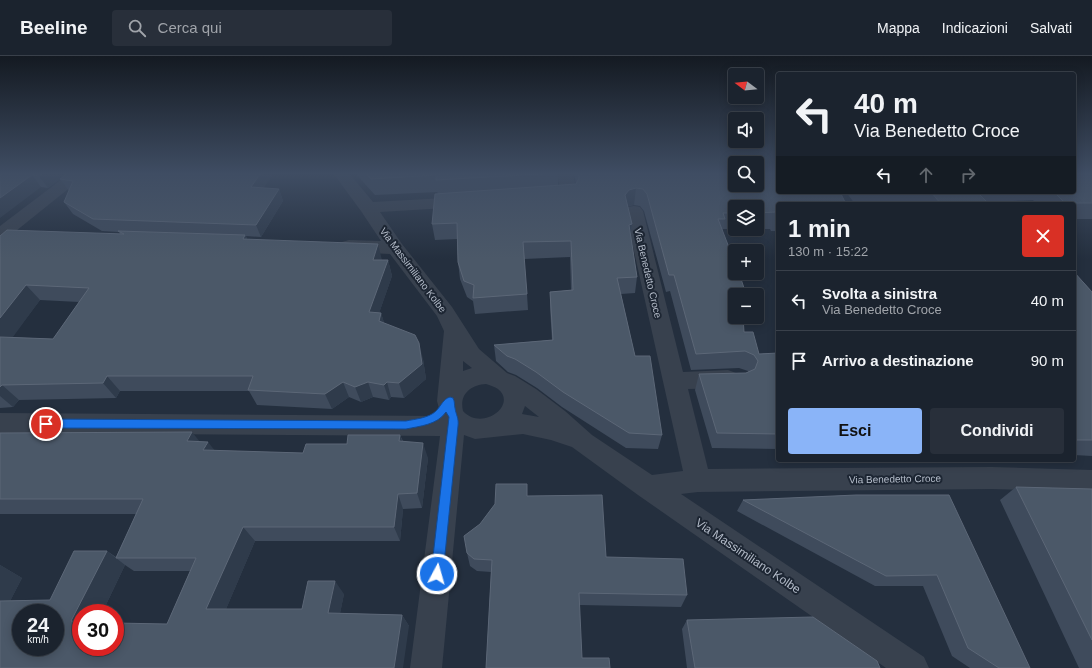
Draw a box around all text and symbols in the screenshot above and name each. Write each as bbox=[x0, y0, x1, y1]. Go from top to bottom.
search box bbox=[112, 10, 392, 46]
text: Beeline bbox=[20, 17, 88, 38]
icon: search bbox=[126, 17, 148, 39]
text: Cerca qui bbox=[158, 19, 222, 36]
text: Mappa bbox=[877, 20, 920, 36]
text: Indicazioni bbox=[942, 20, 1008, 36]
text: Salvati bbox=[1030, 20, 1072, 36]
north arrow bbox=[728, 68, 764, 104]
map controls bbox=[728, 68, 764, 324]
icon: left bbox=[788, 88, 840, 140]
text: 40 m bbox=[854, 88, 918, 119]
button: sound bbox=[728, 112, 764, 148]
text: Via Benedetto Croce bbox=[854, 121, 1020, 141]
button: search bbox=[728, 156, 764, 192]
icon: left bbox=[873, 164, 895, 186]
icon: ahead bbox=[915, 164, 937, 186]
icon: right bbox=[957, 164, 979, 186]
button: layers bbox=[728, 200, 764, 236]
text: 1 min bbox=[788, 215, 851, 242]
button: close bbox=[1022, 215, 1064, 257]
street label: Via Massimiliano Kolbe bbox=[378, 225, 449, 315]
street label: Via Benedetto Croce bbox=[632, 227, 664, 320]
button: + bbox=[728, 244, 764, 280]
text: 130 m · 15:22 bbox=[788, 244, 868, 259]
text: Svolta a sinistra bbox=[822, 285, 937, 302]
button: − bbox=[728, 288, 764, 324]
icon: left bbox=[788, 290, 810, 312]
text: 40 m bbox=[1031, 292, 1064, 309]
text: Via Benedetto Croce bbox=[822, 302, 942, 317]
icon: arrive bbox=[788, 350, 810, 372]
text: Arrivo a destinazione bbox=[822, 352, 974, 369]
text: 90 m bbox=[1031, 352, 1064, 369]
pin bbox=[29, 407, 63, 441]
button: Esci bbox=[788, 408, 922, 454]
button: Condividi bbox=[930, 408, 1064, 454]
icon: arrive bbox=[35, 413, 57, 435]
street label: Via Benedetto Croce bbox=[849, 473, 942, 485]
street label: Via Massimiliano Kolbe bbox=[693, 516, 804, 597]
position arrow bbox=[416, 553, 458, 595]
speed limit sign: 30 bbox=[72, 604, 124, 656]
text: 24 bbox=[27, 614, 49, 636]
text: km/h bbox=[27, 634, 49, 645]

